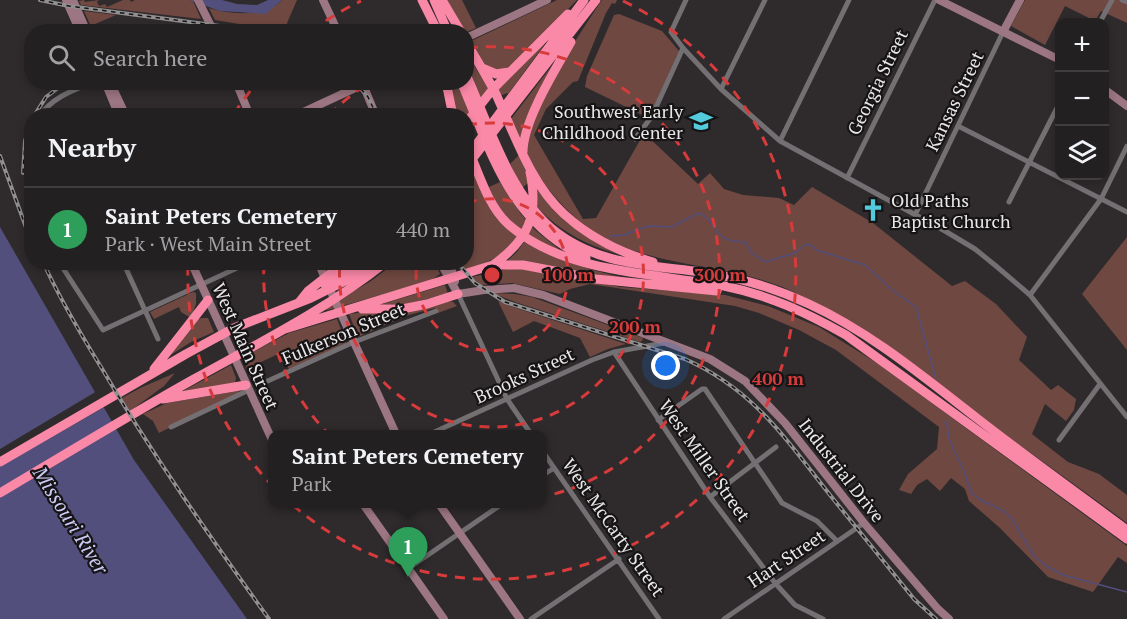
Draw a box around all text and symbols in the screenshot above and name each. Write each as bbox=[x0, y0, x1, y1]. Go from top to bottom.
map controls bbox=[1055, 18, 1109, 180]
button: + bbox=[1055, 18, 1109, 72]
search box bbox=[24, 24, 474, 90]
street label: Georgia Street bbox=[841, 25, 913, 139]
icon: search bbox=[45, 41, 78, 74]
text: Search here bbox=[93, 43, 207, 72]
street label: Kansas Street bbox=[919, 47, 989, 155]
button: − bbox=[1055, 72, 1109, 126]
place label: Southwest Early Childhood Center bbox=[542, 99, 684, 144]
school or university icon: Southwest Early Childhood Center bbox=[688, 108, 714, 134]
button: layers bbox=[1055, 126, 1109, 180]
text: Nearby bbox=[48, 130, 136, 164]
place label: Old Paths Baptist Church bbox=[891, 188, 1011, 233]
church icon: Old Paths Baptist Church bbox=[860, 197, 886, 223]
text: Saint Peters Cemetery bbox=[105, 201, 337, 230]
text: 1 bbox=[62, 216, 73, 243]
text: 440 m bbox=[396, 216, 450, 243]
text: Park · West Main Street bbox=[105, 230, 311, 257]
text: 100 m bbox=[542, 262, 594, 286]
text: 300 m bbox=[694, 262, 746, 286]
centre of rings bbox=[482, 265, 502, 285]
street label: West Main Street bbox=[207, 279, 285, 414]
street label: Fulkerson Street bbox=[278, 296, 408, 370]
text: 200 m bbox=[609, 314, 661, 338]
street label: Brooks Street bbox=[470, 341, 578, 409]
your location bbox=[651, 351, 680, 380]
text: 400 m bbox=[752, 366, 804, 390]
street label: West Miller Street bbox=[654, 394, 756, 526]
street label: Industrial Drive bbox=[794, 413, 890, 527]
popup bbox=[268, 430, 547, 508]
text: Saint Peters Cemetery bbox=[292, 441, 523, 470]
street label: West McCarty Street bbox=[557, 453, 671, 601]
water label: Missouri River bbox=[27, 460, 115, 580]
text: Park bbox=[292, 470, 332, 497]
street label: Hart Street bbox=[743, 523, 830, 593]
pin: 1 bbox=[388, 528, 428, 577]

